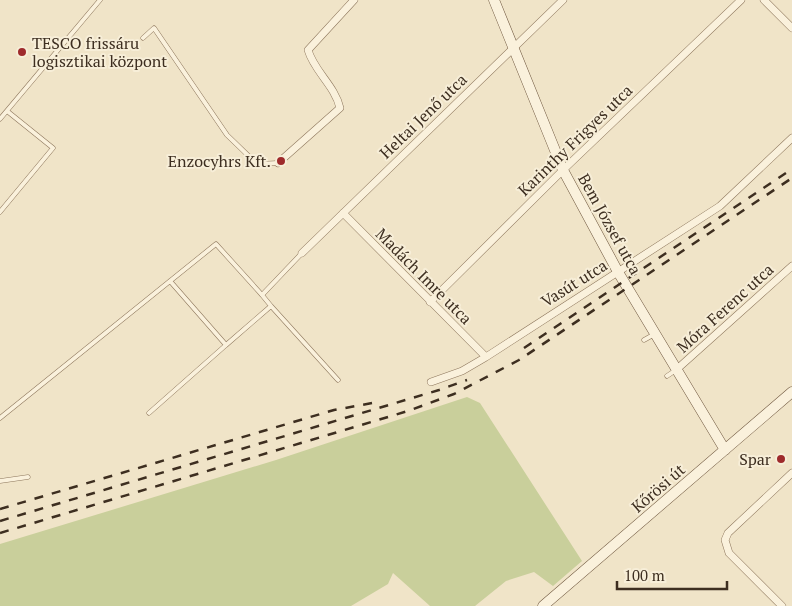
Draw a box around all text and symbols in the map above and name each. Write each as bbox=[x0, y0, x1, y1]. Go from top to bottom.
place label: TESCO frissáru logisztikai központ bbox=[32, 32, 167, 72]
marker: TESCO frissáru logisztikai központ bbox=[16, 46, 28, 58]
street label: Heltai Jenő utca bbox=[374, 69, 472, 163]
street label: Karinthy Frigyes utca bbox=[513, 79, 637, 201]
place label: Enzocyhrs Kft. bbox=[168, 150, 271, 172]
marker: Enzocyhrs Kft. bbox=[275, 155, 287, 167]
street label: Bem József utca bbox=[573, 169, 647, 279]
street label: Madách Imre utca bbox=[371, 223, 477, 329]
street label: Vasút utca bbox=[537, 254, 611, 312]
street label: Móra Ferenc utca bbox=[672, 259, 778, 357]
place label: Spar bbox=[739, 448, 772, 470]
marker: Spar bbox=[775, 453, 787, 465]
street label: Kőrösi út bbox=[627, 459, 689, 517]
scale bar bbox=[617, 558, 727, 590]
text: 100 m bbox=[624, 565, 665, 585]

